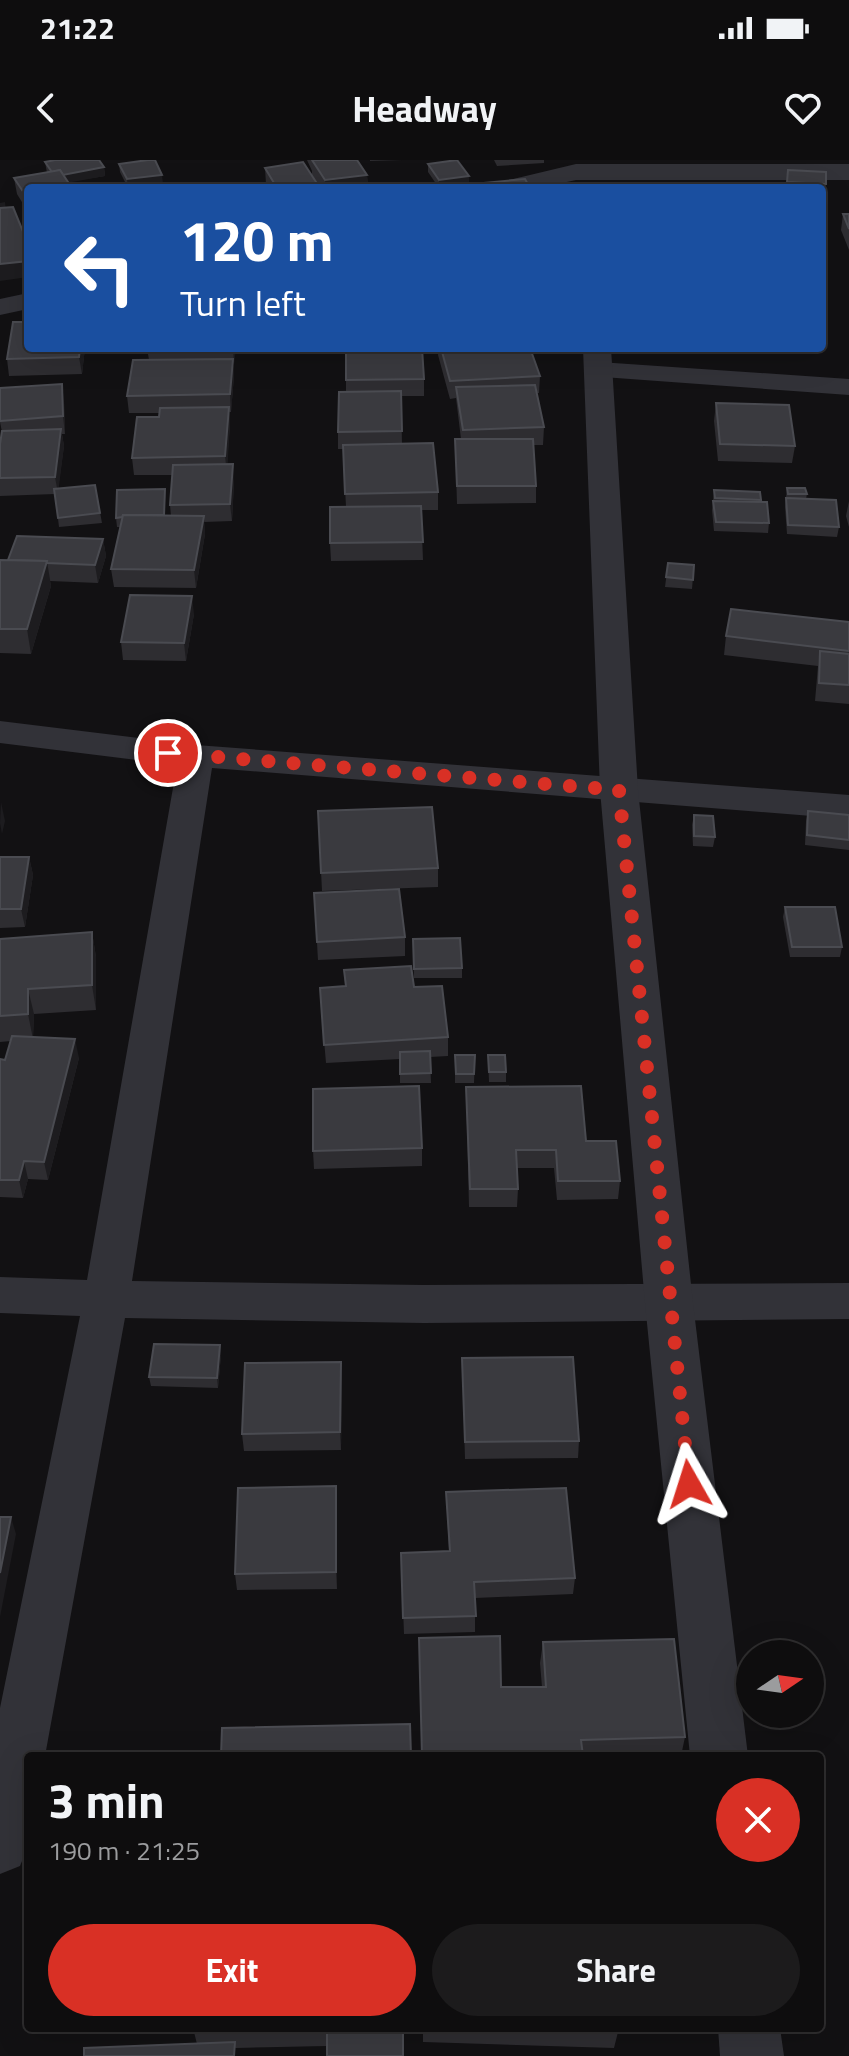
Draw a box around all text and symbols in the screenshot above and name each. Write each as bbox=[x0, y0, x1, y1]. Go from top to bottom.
text: 21:22 bbox=[40, 5, 115, 51]
text: Headway bbox=[352, 81, 497, 136]
icon: back bbox=[24, 86, 68, 130]
icon: heart bbox=[781, 86, 825, 130]
text: 120 m bbox=[180, 198, 333, 283]
icon: left bbox=[48, 216, 152, 320]
text: Turn left bbox=[180, 275, 306, 330]
pin bbox=[134, 719, 202, 787]
icon: arrive bbox=[146, 731, 190, 775]
position arrow bbox=[647, 1442, 731, 1526]
north arrow bbox=[736, 1640, 824, 1728]
map controls bbox=[736, 1640, 824, 1728]
text: 3 min bbox=[48, 1764, 165, 1837]
button: close bbox=[716, 1778, 800, 1862]
text: 190 m · 21:25 bbox=[48, 1831, 200, 1870]
button: Exit bbox=[48, 1924, 416, 2016]
button: Share bbox=[432, 1924, 800, 2016]

